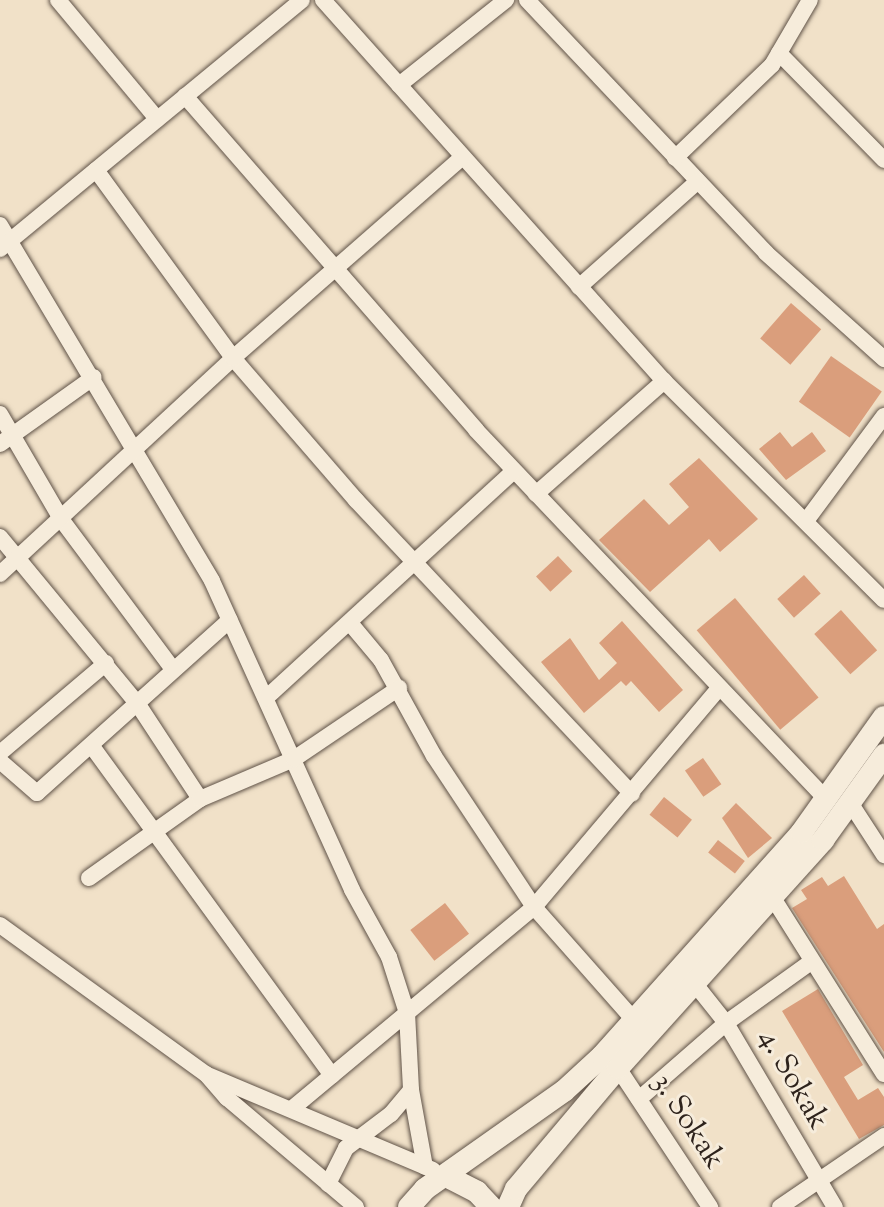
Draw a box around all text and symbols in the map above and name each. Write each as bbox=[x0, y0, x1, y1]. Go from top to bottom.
street label: 4. Sokak bbox=[749, 1023, 835, 1137]
street label: 3. Sokak bbox=[643, 1067, 731, 1177]

